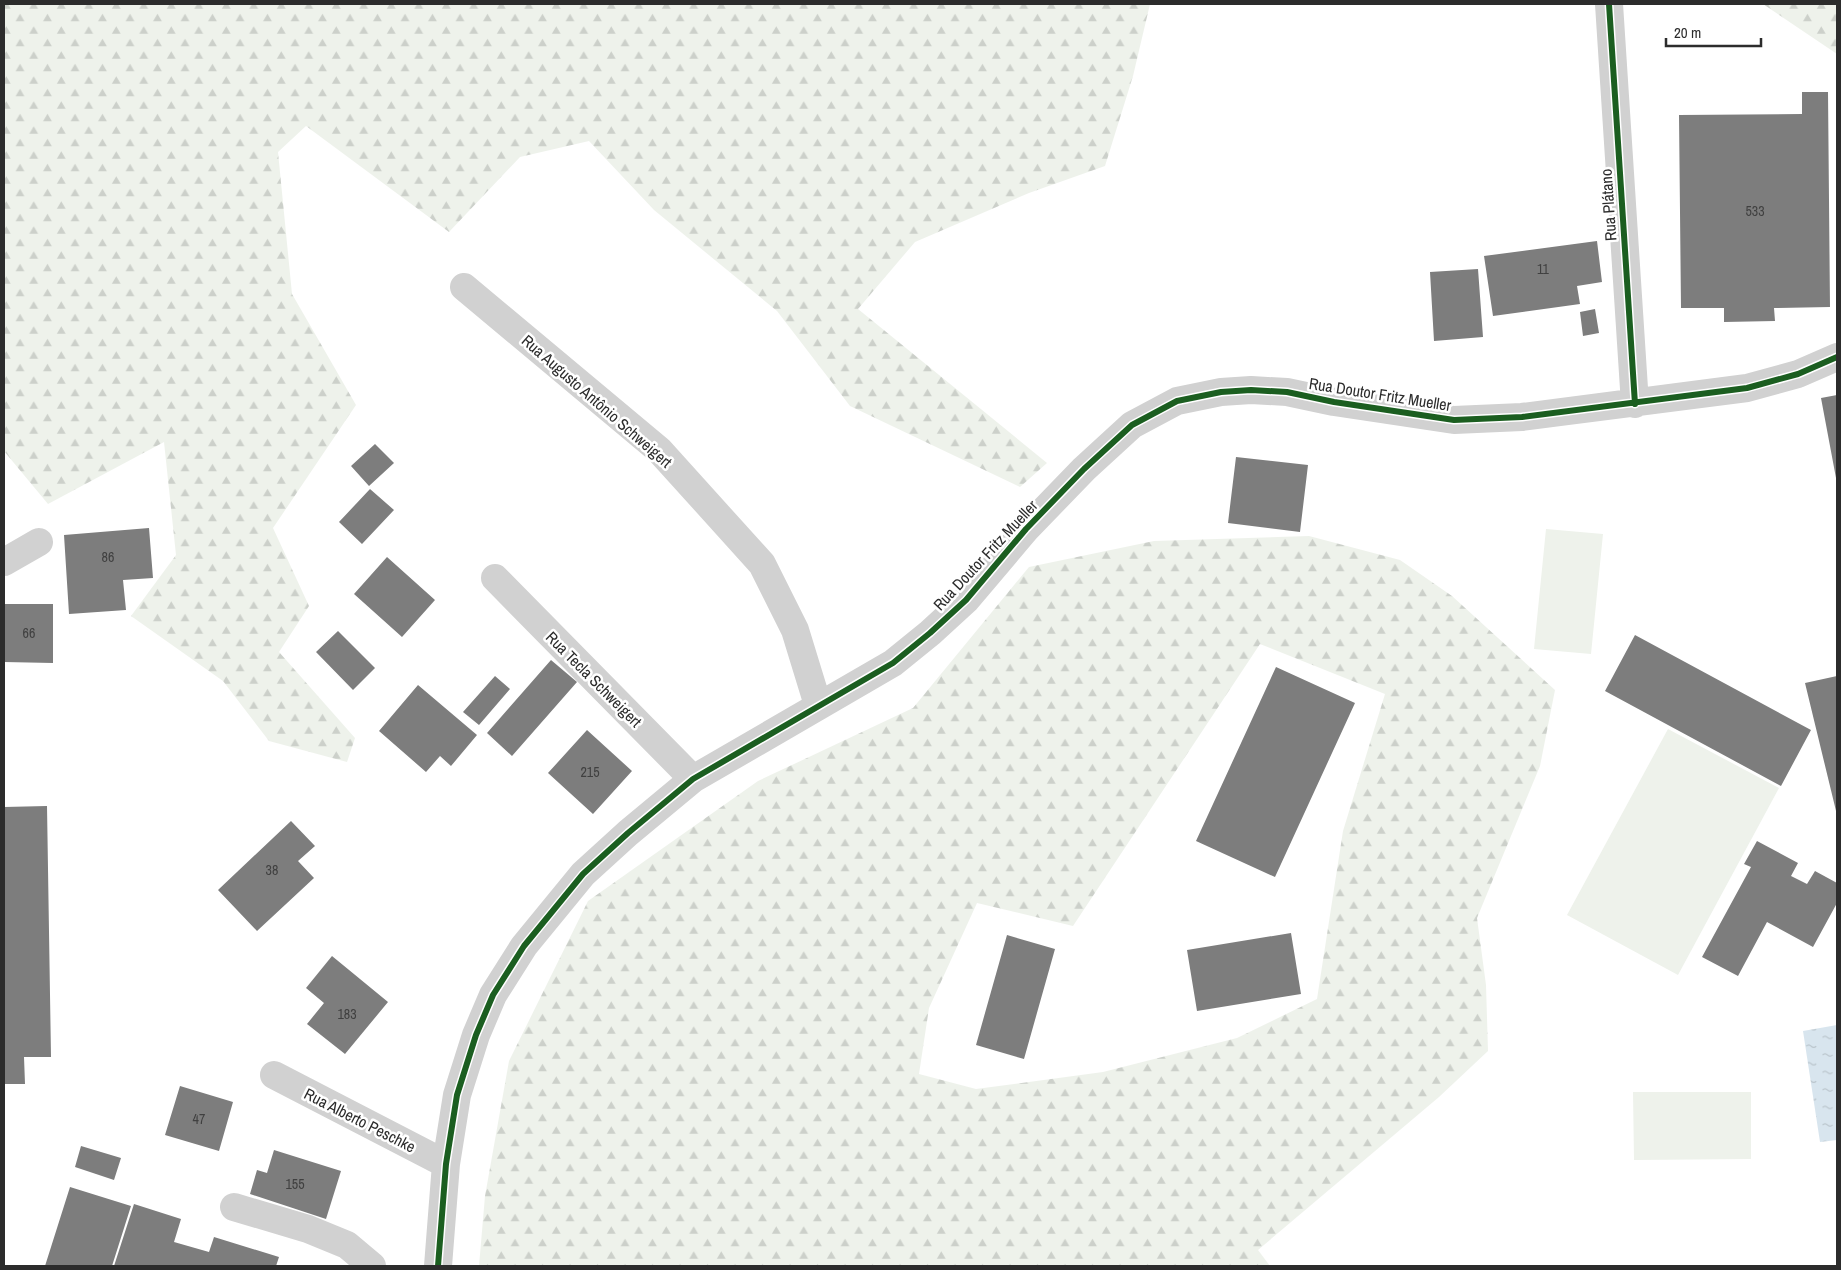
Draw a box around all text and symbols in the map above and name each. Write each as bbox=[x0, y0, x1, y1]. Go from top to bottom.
scale bar bbox=[1666, 15, 1761, 47]
text: 20 m bbox=[1674, 22, 1701, 43]
street label: Rua Plátano bbox=[1595, 168, 1621, 242]
house number: 533 bbox=[1745, 202, 1765, 220]
house number: 11 bbox=[1537, 260, 1550, 278]
street label: Rua Augusto Antônio Schweigert bbox=[517, 330, 677, 473]
street label: Rua Doutor Fritz Mueller bbox=[1307, 372, 1453, 416]
street label: Rua Doutor Fritz Mueller bbox=[928, 495, 1042, 615]
house number: 86 bbox=[102, 548, 114, 566]
house number: 66 bbox=[23, 624, 35, 642]
street label: Rua Tecla Schweigert bbox=[541, 626, 647, 732]
house number: 215 bbox=[580, 763, 600, 781]
house number: 38 bbox=[266, 861, 278, 879]
house number: 183 bbox=[337, 1005, 357, 1023]
street label: Rua Alberto Peschke bbox=[300, 1082, 420, 1158]
house number: 47 bbox=[193, 1110, 205, 1128]
house number: 155 bbox=[285, 1175, 305, 1193]

